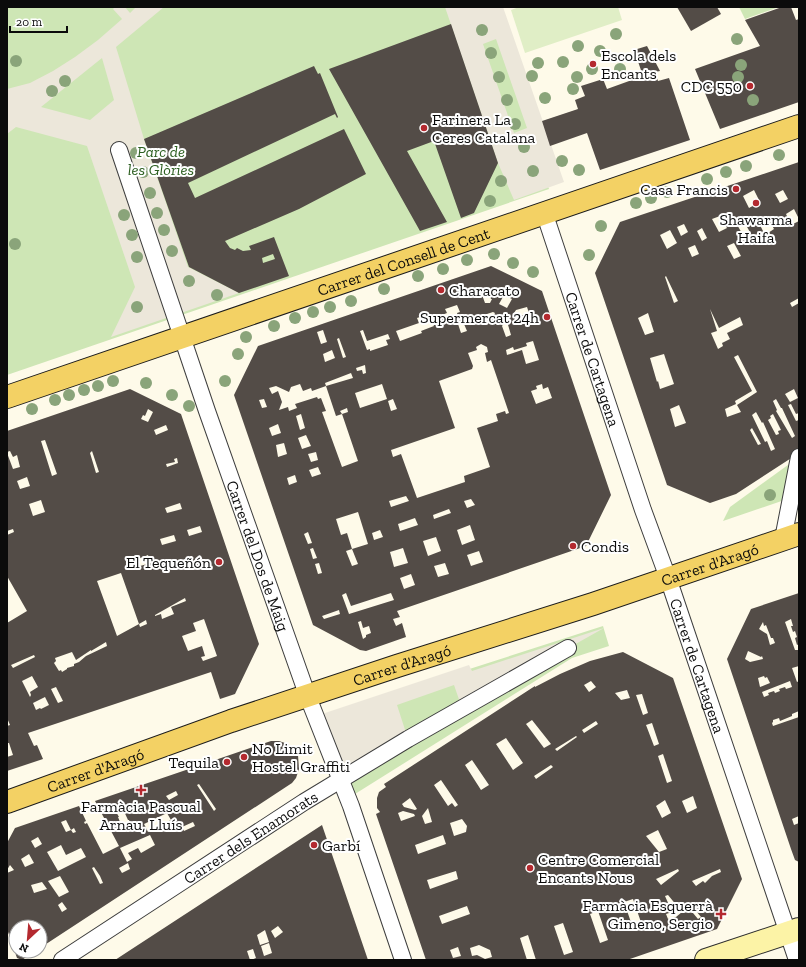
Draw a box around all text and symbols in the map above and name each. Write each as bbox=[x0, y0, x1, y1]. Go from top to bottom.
scale bar bbox=[10, 8, 67, 34]
text: 20 m bbox=[16, 15, 43, 29]
place label: Escola dels Encants bbox=[601, 46, 676, 83]
marker: Escola dels Encants bbox=[588, 59, 598, 69]
place label: CDC 550 bbox=[681, 77, 742, 96]
marker: CDC 550 bbox=[745, 81, 755, 91]
place label: Farinera La Ceres Catalana bbox=[432, 110, 536, 147]
marker: Farinera La Ceres Catalana bbox=[419, 123, 429, 133]
park label: Parc de les Glòries bbox=[128, 142, 194, 179]
place label: Casa Francis bbox=[640, 180, 728, 199]
marker: Casa Francis bbox=[731, 184, 741, 194]
marker: Shawarma Haifa bbox=[751, 198, 761, 208]
place label: Shawarma Haifa bbox=[719, 210, 793, 247]
street label: Carrer del Consell de Cent bbox=[315, 223, 492, 300]
place label: Characato bbox=[449, 281, 520, 300]
marker: Characato bbox=[436, 285, 446, 295]
street label: Carrer de Cartagena bbox=[562, 289, 624, 429]
place label: Supermercat 24h bbox=[420, 308, 539, 327]
marker: Supermercat 24h bbox=[542, 312, 552, 322]
street label: Carrer del Dos de Maig bbox=[223, 478, 294, 634]
place label: Condis bbox=[581, 537, 629, 556]
street label: Carrer d'Aragó bbox=[659, 539, 761, 590]
marker: Condis bbox=[568, 541, 578, 551]
place label: El Tequeñón bbox=[126, 553, 212, 572]
marker: El Tequeñón bbox=[214, 557, 224, 567]
street label: Carrer de Cartagena bbox=[666, 596, 729, 736]
street label: Carrer d'Aragó bbox=[350, 640, 453, 689]
place label: No Limit Hostel Graffiti bbox=[252, 739, 351, 776]
street label: Carrer d'Aragó bbox=[44, 744, 146, 796]
marker: No Limit Hostel Graffiti bbox=[239, 752, 249, 762]
place label: Tequila bbox=[169, 753, 219, 772]
marker: Tequila bbox=[222, 757, 232, 767]
marker: Farmàcia Pascual Arnau, Lluís bbox=[136, 785, 146, 795]
street label: Carrer dels Enamorats bbox=[180, 787, 321, 888]
place label: Farmàcia Pascual Arnau, Lluís bbox=[81, 797, 201, 834]
place label: Garbí bbox=[322, 836, 361, 855]
marker: Garbí bbox=[309, 840, 319, 850]
place label: Centre Comercial Encants Nous bbox=[538, 850, 659, 887]
marker: Centre Comercial Encants Nous bbox=[525, 863, 535, 873]
place label: Farmàcia Esquerrà Gimeno, Sergio bbox=[582, 896, 713, 933]
marker: Farmàcia Esquerrà Gimeno, Sergio bbox=[716, 909, 726, 919]
north arrow bbox=[8, 919, 48, 959]
text: N bbox=[17, 940, 30, 955]

